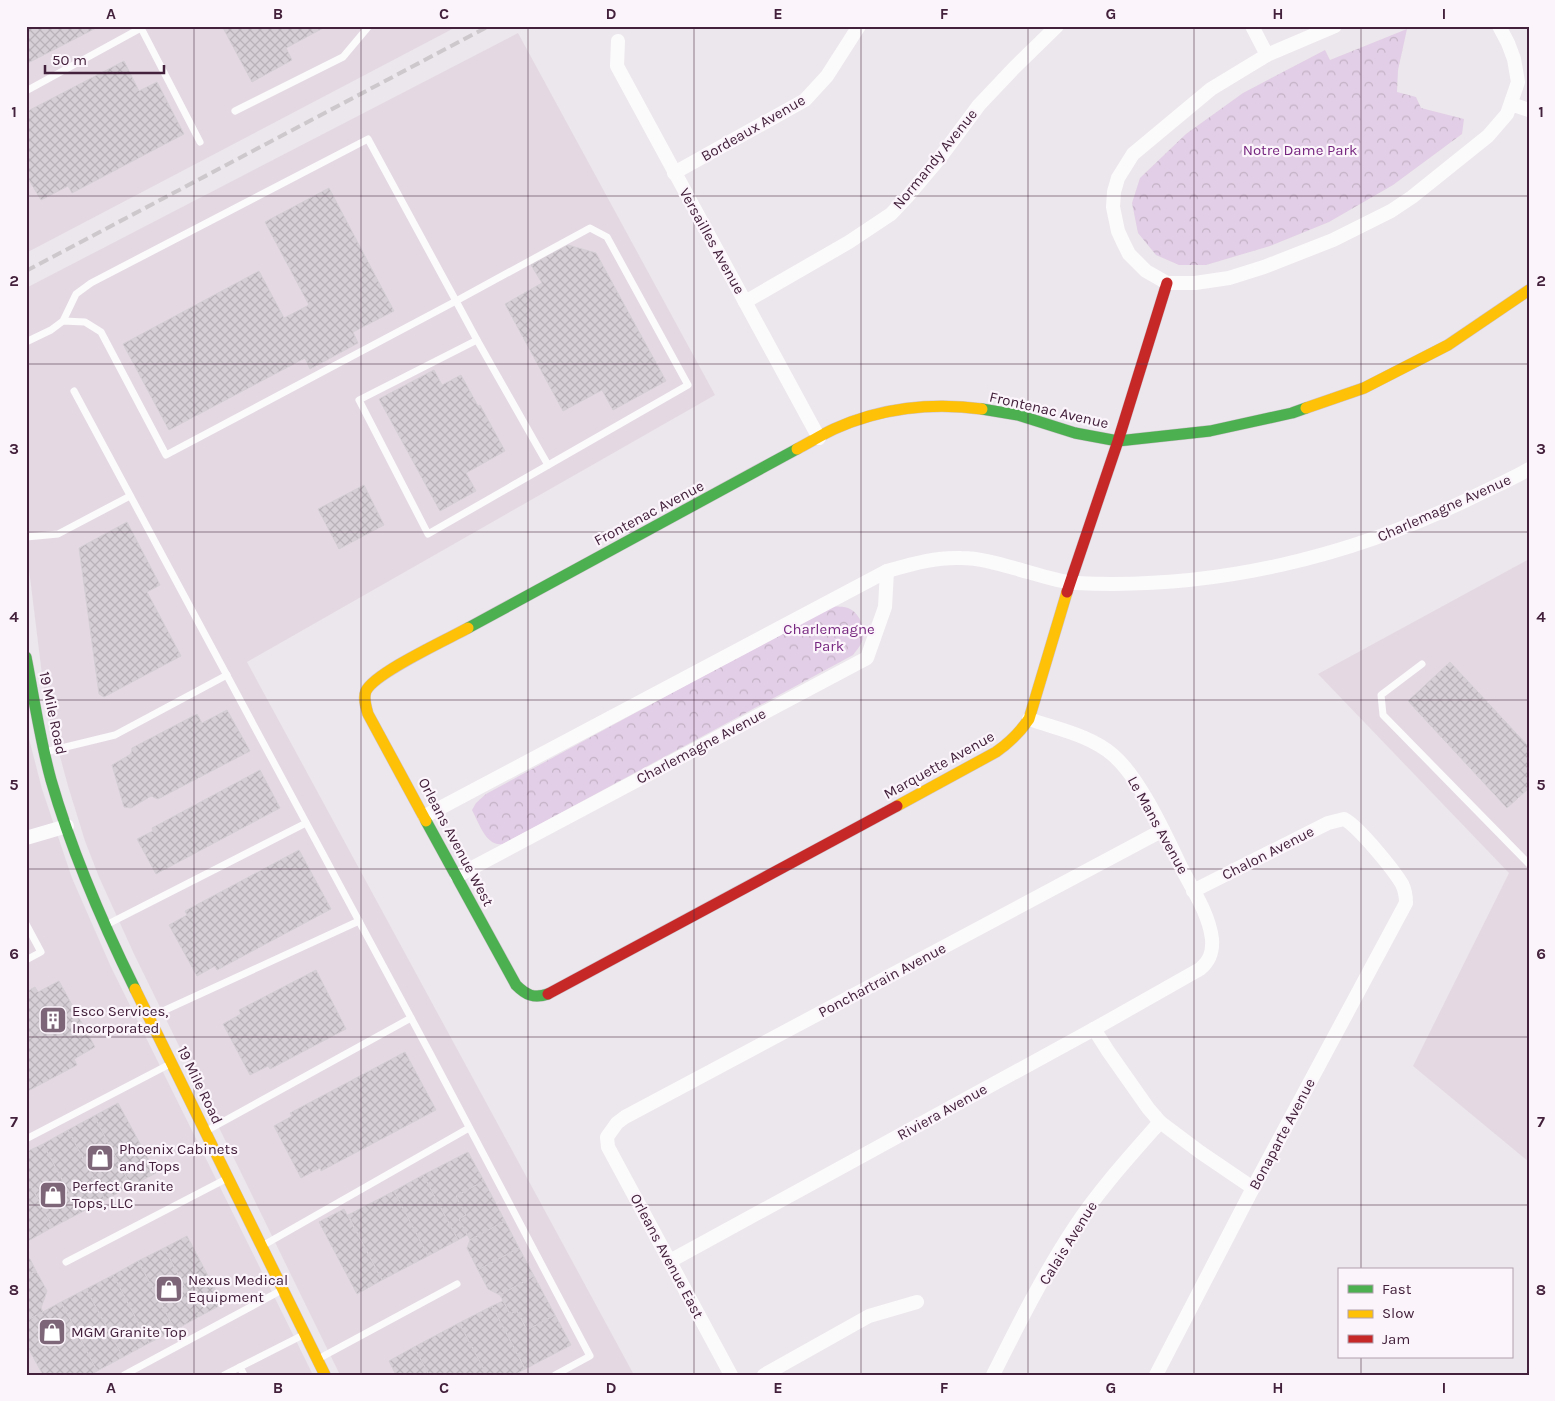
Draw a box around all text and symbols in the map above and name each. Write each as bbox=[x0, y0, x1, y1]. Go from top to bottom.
text: A bbox=[106, 4, 116, 23]
text: B bbox=[273, 4, 283, 23]
text: C bbox=[439, 4, 449, 23]
text: D bbox=[606, 4, 617, 23]
text: E bbox=[773, 4, 783, 23]
text: F bbox=[940, 4, 949, 23]
text: G bbox=[1106, 4, 1116, 23]
text: H bbox=[1272, 4, 1284, 23]
text: I bbox=[1442, 4, 1446, 23]
scale bar bbox=[45, 42, 164, 74]
text: 50 m bbox=[52, 51, 87, 69]
street label: Bordeaux Avenue bbox=[698, 91, 808, 165]
text: 1 bbox=[11, 102, 17, 121]
text: 1 bbox=[1538, 102, 1544, 121]
street label: Normandy Avenue bbox=[889, 105, 981, 213]
park label: Notre Dame Park bbox=[1243, 141, 1357, 159]
street label: Versailles Avenue bbox=[675, 185, 749, 297]
text: 2 bbox=[9, 271, 19, 290]
text: 2 bbox=[1536, 271, 1546, 290]
street label: Frontenac Avenue bbox=[988, 388, 1110, 432]
text: 3 bbox=[9, 439, 19, 458]
text: 3 bbox=[1536, 439, 1546, 458]
street label: Charlemagne Avenue bbox=[1374, 470, 1514, 546]
street label: Frontenac Avenue bbox=[591, 476, 707, 550]
text: 4 bbox=[9, 607, 19, 626]
text: 4 bbox=[1536, 607, 1546, 626]
park label: Charlemagne Park bbox=[783, 620, 875, 655]
street label: 19 Mile Road bbox=[35, 670, 71, 756]
street label: Charlemagne Avenue bbox=[633, 704, 769, 788]
street label: Marquette Avenue bbox=[880, 727, 998, 803]
street label: Le Mans Avenue bbox=[1124, 773, 1192, 877]
text: 5 bbox=[9, 775, 19, 794]
street label: Orleans Avenue West bbox=[415, 775, 498, 910]
text: 5 bbox=[1536, 775, 1546, 794]
street label: Chalon Avenue bbox=[1219, 822, 1317, 884]
street label: Ponchartrain Avenue bbox=[815, 939, 949, 1021]
text: 6 bbox=[9, 944, 19, 963]
text: 6 bbox=[1536, 944, 1546, 963]
place label: Esco Services, Incorporated bbox=[72, 1002, 168, 1037]
building icon: Esco Services, Incorporated bbox=[38, 1005, 68, 1035]
street label: 19 Mile Road bbox=[173, 1043, 227, 1127]
street label: Bonaparte Avenue bbox=[1245, 1075, 1319, 1193]
street label: Riviera Avenue bbox=[894, 1080, 990, 1144]
text: 7 bbox=[10, 1112, 18, 1131]
text: 7 bbox=[1537, 1112, 1545, 1131]
place label: Phoenix Cabinets and Tops bbox=[119, 1140, 238, 1175]
shop icon: Phoenix Cabinets and Tops bbox=[85, 1143, 115, 1173]
place label: Perfect Granite Tops, LLC bbox=[72, 1177, 173, 1212]
shop icon: Perfect Granite Tops, LLC bbox=[38, 1180, 68, 1210]
street label: Orleans Avenue East bbox=[626, 1190, 708, 1322]
street label: Calais Avenue bbox=[1035, 1198, 1101, 1288]
legend bbox=[1338, 1268, 1512, 1358]
place label: Nexus Medical Equipment bbox=[188, 1271, 288, 1306]
shop icon: Nexus Medical Equipment bbox=[154, 1274, 184, 1304]
text: 8 bbox=[9, 1280, 19, 1299]
text: Fast bbox=[1382, 1280, 1412, 1298]
text: 8 bbox=[1536, 1280, 1546, 1299]
text: Slow bbox=[1382, 1304, 1414, 1322]
shop icon: MGM Granite Top bbox=[37, 1317, 67, 1347]
place label: MGM Granite Top bbox=[71, 1323, 187, 1341]
text: Jam bbox=[1382, 1330, 1410, 1348]
text: A bbox=[106, 1378, 116, 1397]
text: B bbox=[273, 1378, 283, 1397]
text: C bbox=[439, 1378, 449, 1397]
text: D bbox=[606, 1378, 617, 1397]
text: E bbox=[773, 1378, 783, 1397]
text: F bbox=[940, 1378, 949, 1397]
text: G bbox=[1106, 1378, 1116, 1397]
text: H bbox=[1272, 1378, 1284, 1397]
text: I bbox=[1442, 1378, 1446, 1397]

